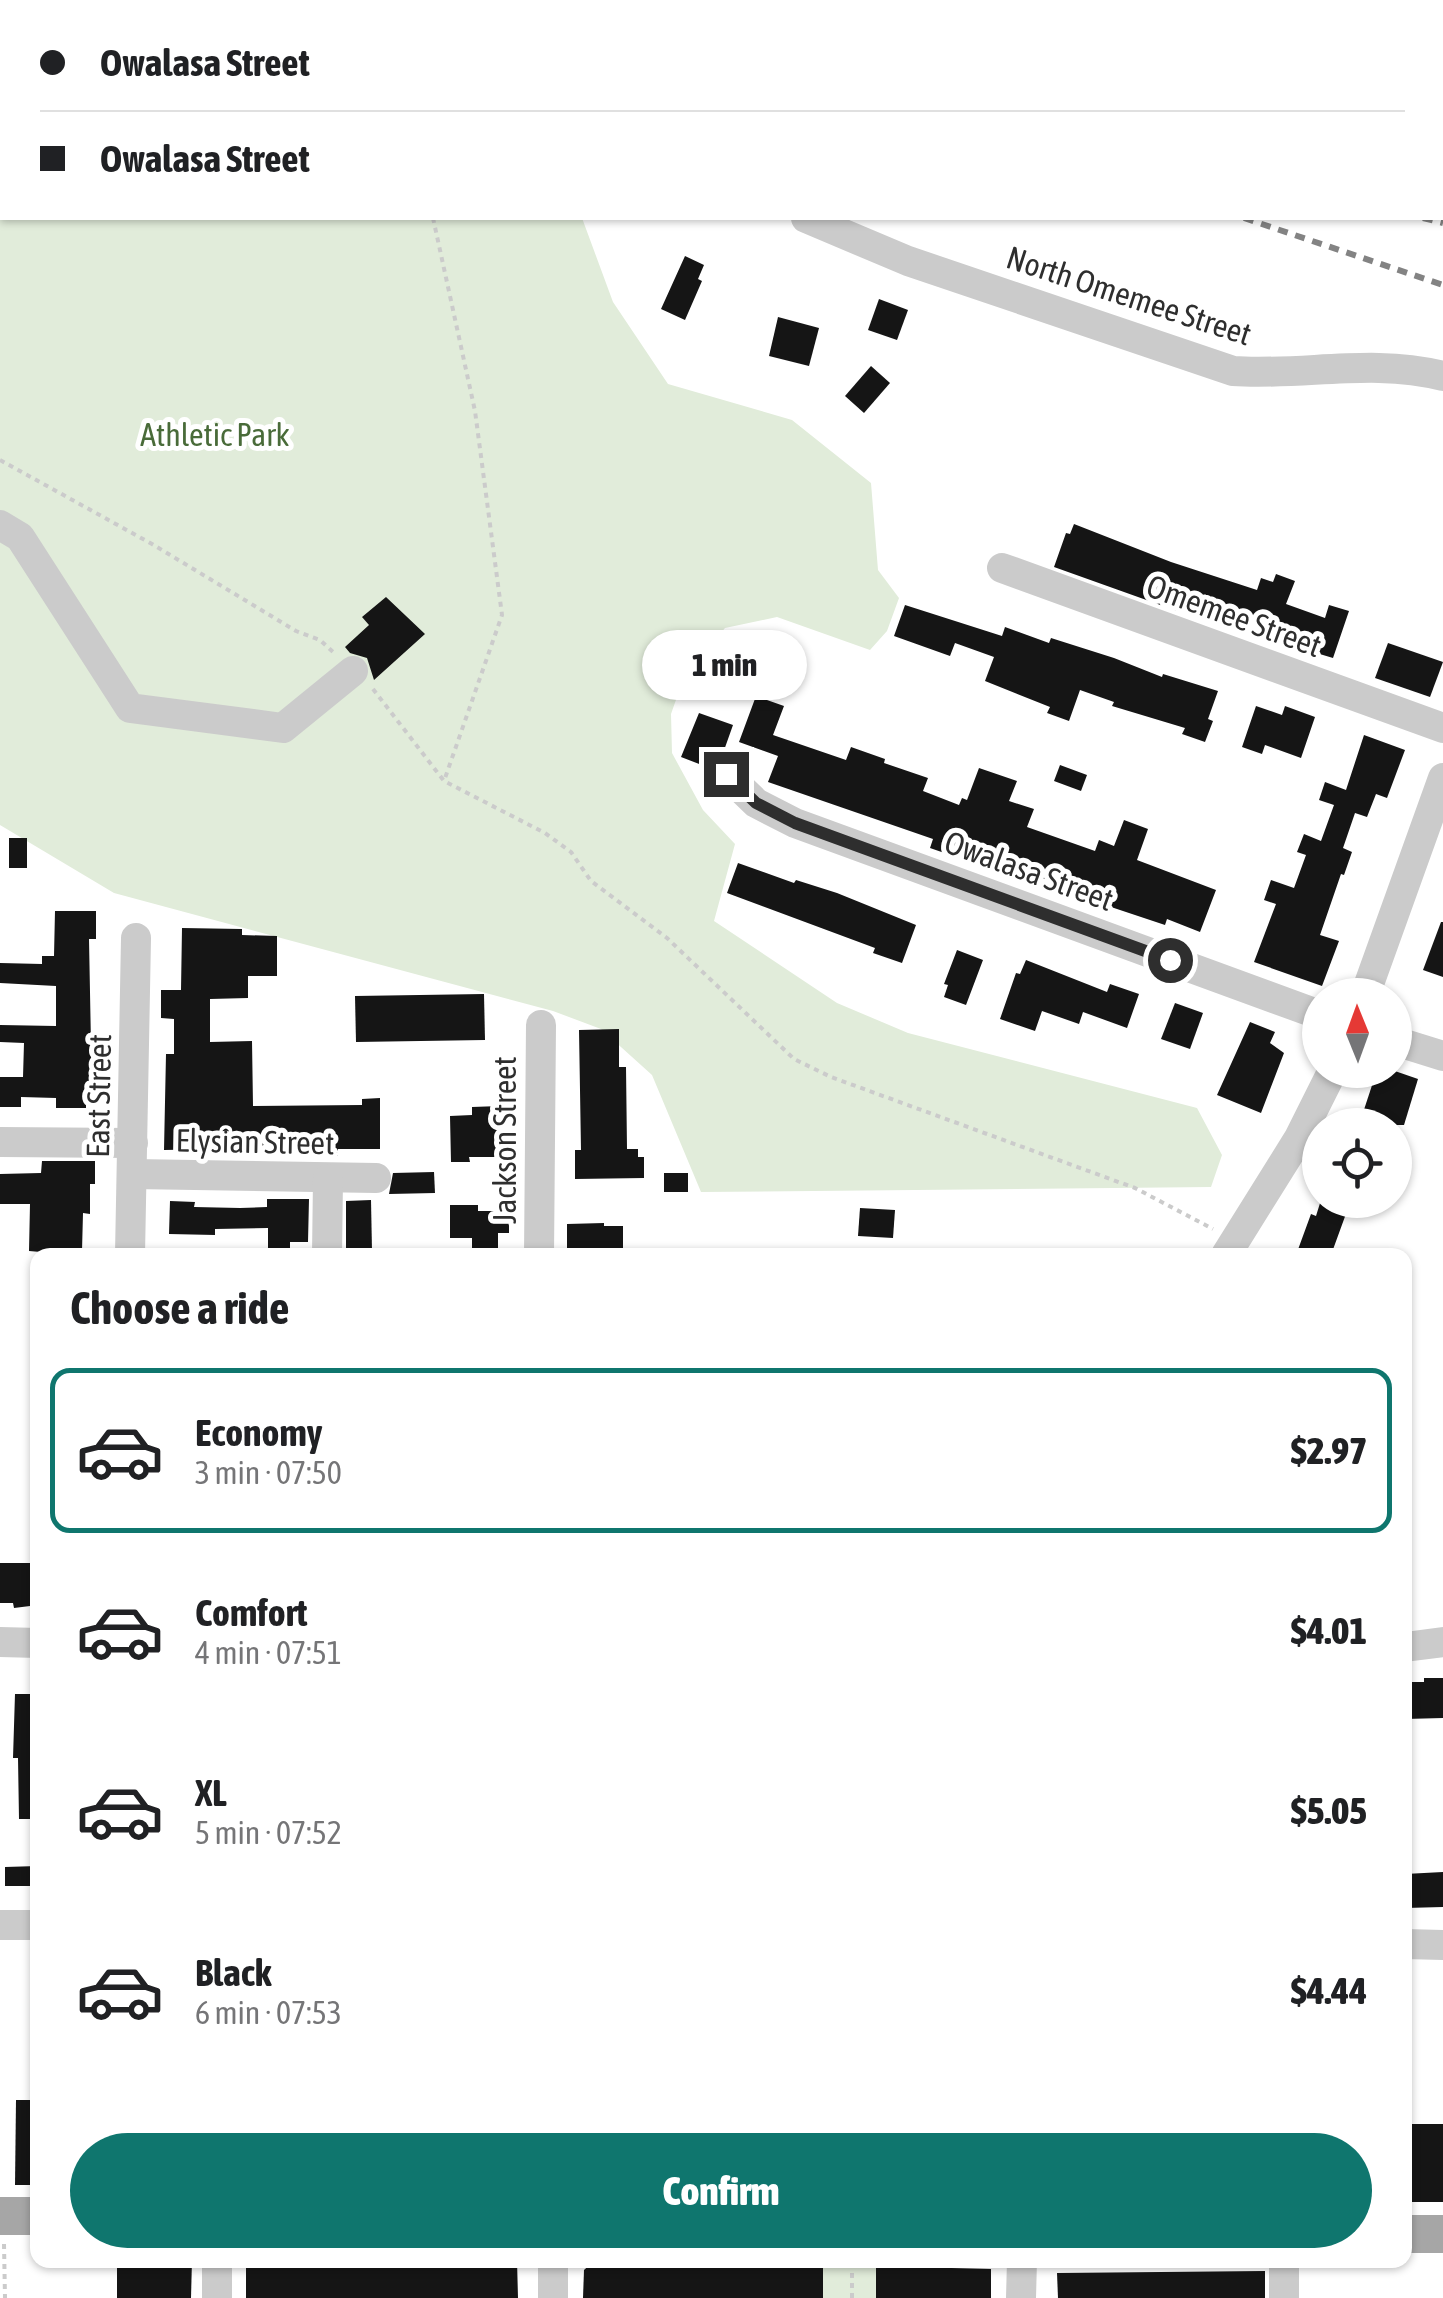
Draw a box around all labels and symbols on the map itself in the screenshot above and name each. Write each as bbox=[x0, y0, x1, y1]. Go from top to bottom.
street label: North Omemee Street bbox=[1002, 239, 1256, 353]
park label: Athletic Park bbox=[140, 416, 290, 453]
street label: Omemee Street bbox=[1142, 567, 1326, 664]
callout: 1 min bbox=[644, 629, 808, 699]
route end bbox=[704, 752, 749, 797]
street label: Owalasa Street bbox=[940, 823, 1118, 918]
route start bbox=[1148, 938, 1193, 983]
north arrow bbox=[1302, 978, 1412, 1088]
street label: East Street bbox=[79, 1034, 118, 1158]
street label: Jackson Street bbox=[486, 1056, 523, 1224]
street label: Elysian Street bbox=[175, 1122, 335, 1161]

